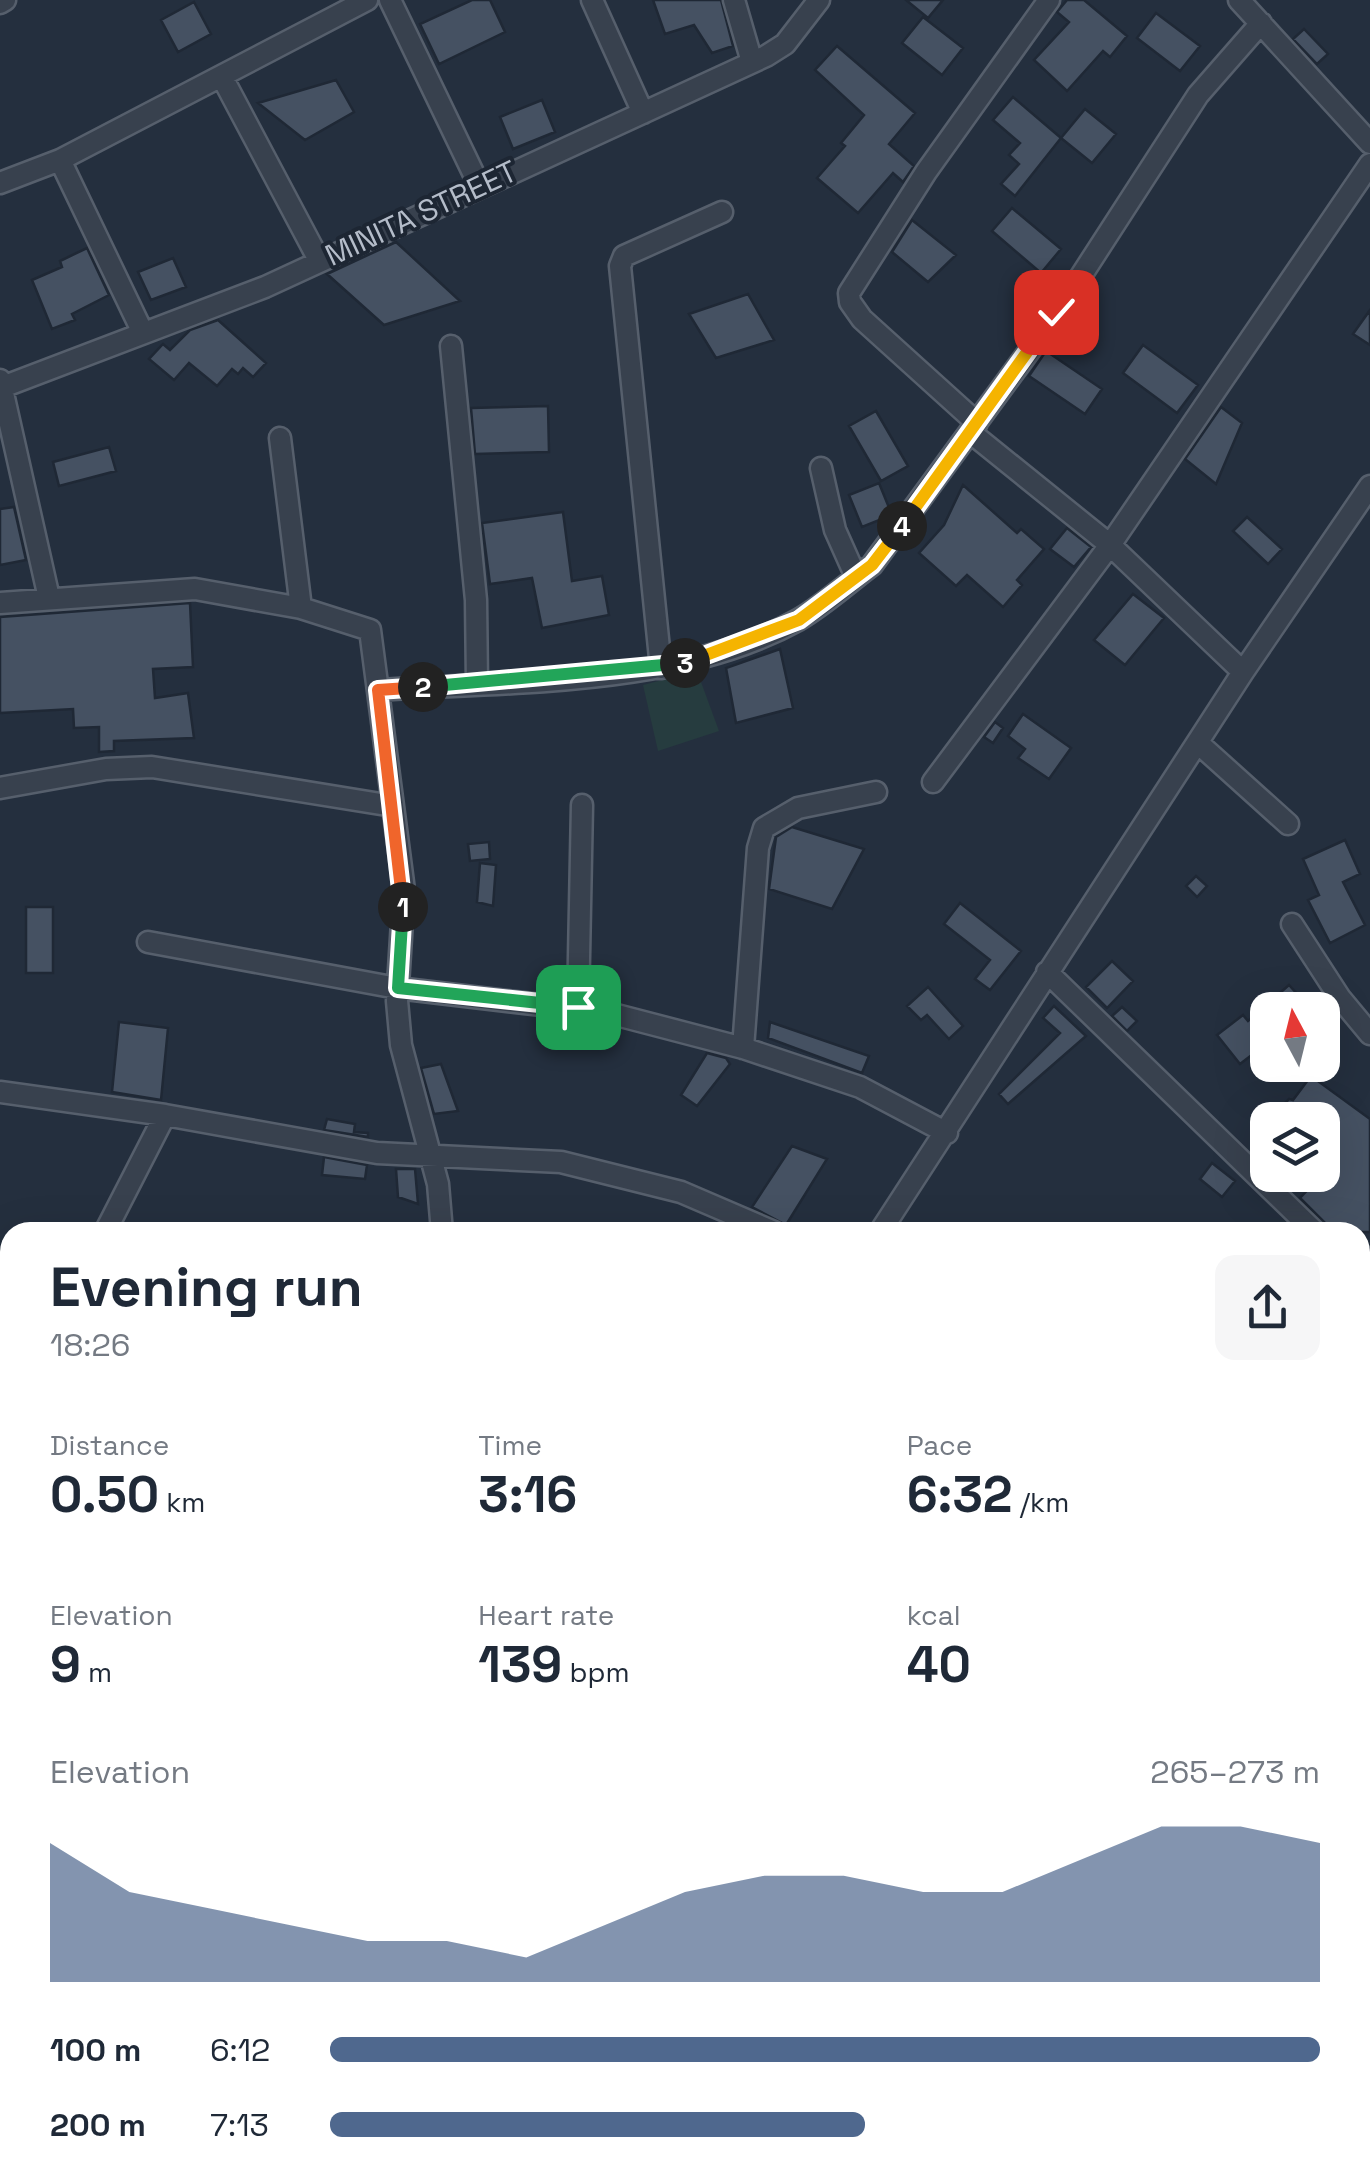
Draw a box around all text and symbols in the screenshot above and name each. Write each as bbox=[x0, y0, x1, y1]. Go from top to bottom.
street label: MINITA STREET bbox=[319, 151, 523, 275]
pin bbox=[1014, 270, 1099, 355]
icon: check bbox=[1029, 285, 1084, 340]
pin: 4 bbox=[877, 501, 927, 551]
text: 4 bbox=[893, 508, 911, 544]
pin: 3 bbox=[660, 638, 710, 688]
text: 3 bbox=[676, 645, 694, 681]
pin: 2 bbox=[398, 662, 448, 712]
text: 2 bbox=[415, 669, 431, 705]
pin: 1 bbox=[378, 882, 428, 932]
text: 1 bbox=[397, 889, 409, 925]
pin bbox=[536, 965, 621, 1050]
icon: arrive bbox=[551, 980, 606, 1035]
north arrow bbox=[1250, 992, 1340, 1082]
map controls bbox=[1250, 992, 1340, 1192]
button: layers bbox=[1250, 1102, 1340, 1192]
text: Evening run bbox=[50, 1252, 363, 1322]
button: share bbox=[1215, 1255, 1320, 1360]
text: 18:26 bbox=[50, 1325, 130, 1365]
text: Distance bbox=[50, 1427, 169, 1463]
text: Time bbox=[478, 1427, 542, 1463]
text: Pace bbox=[907, 1427, 972, 1463]
text: 0.50 bbox=[50, 1463, 159, 1527]
text: 3:16 bbox=[478, 1463, 577, 1527]
text: 6:32 bbox=[907, 1463, 1013, 1527]
text: km bbox=[159, 1484, 205, 1520]
text: /km bbox=[1013, 1484, 1069, 1520]
text: Elevation bbox=[50, 1597, 173, 1633]
text: Heart rate bbox=[478, 1597, 614, 1633]
text: kcal bbox=[907, 1597, 961, 1633]
text: 9 bbox=[50, 1633, 81, 1697]
text: 139 bbox=[478, 1633, 562, 1697]
text: 40 bbox=[907, 1633, 971, 1697]
text: m bbox=[81, 1654, 112, 1690]
text: bpm bbox=[562, 1654, 630, 1690]
text: Elevation bbox=[50, 1752, 190, 1792]
text: 265–273 m bbox=[1150, 1752, 1320, 1792]
text: 100 m bbox=[50, 2030, 141, 2070]
text: 6:12 bbox=[210, 2030, 270, 2070]
text: 200 m bbox=[50, 2105, 146, 2145]
text: 7:13 bbox=[210, 2105, 269, 2145]

